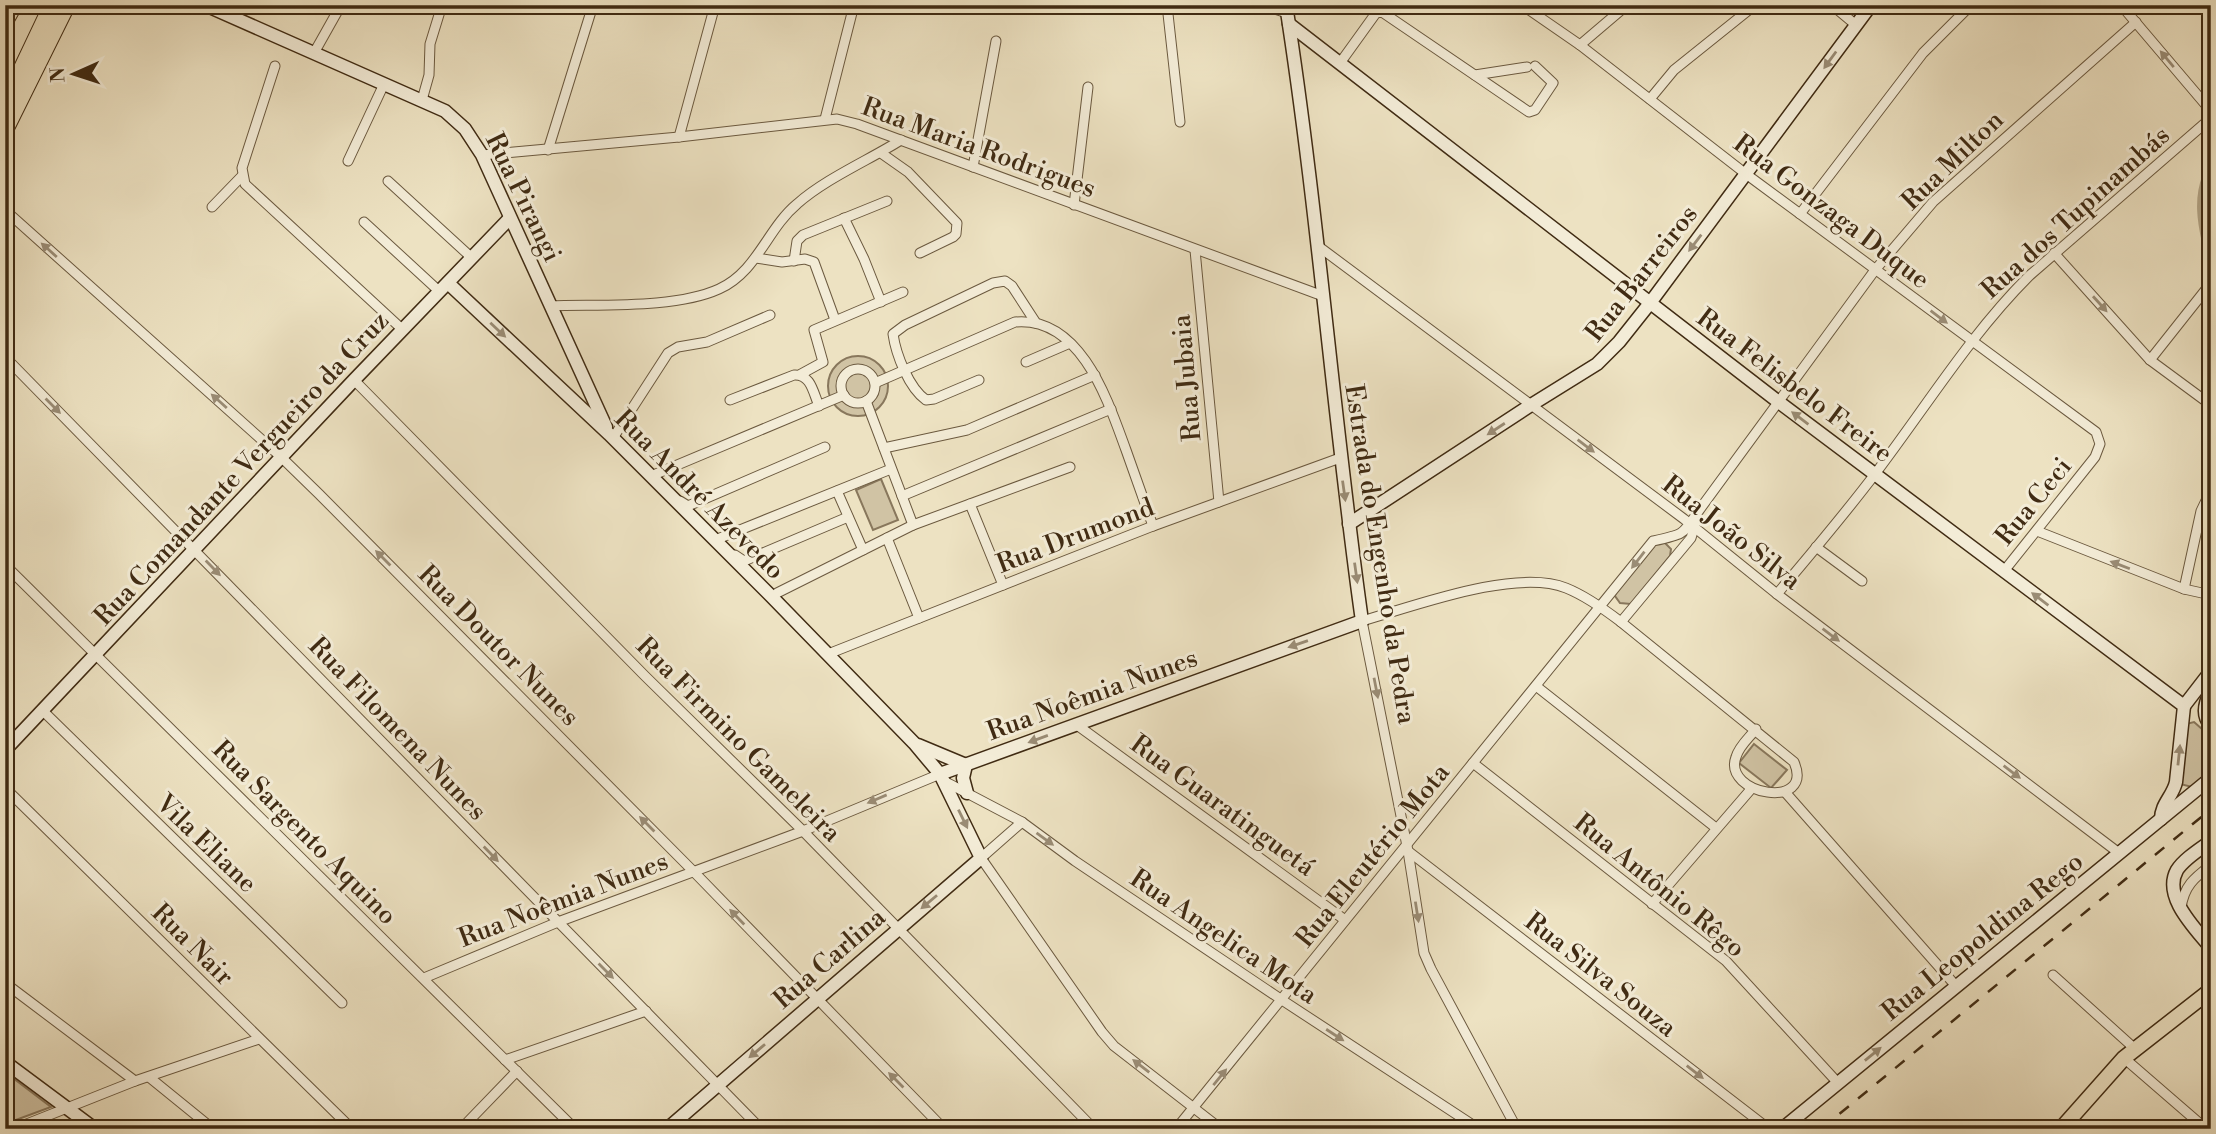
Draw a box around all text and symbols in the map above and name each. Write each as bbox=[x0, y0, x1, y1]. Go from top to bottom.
north arrow bbox=[38, 38, 108, 108]
one-way arrow bbox=[2160, 50, 2175, 67]
one-way arrow bbox=[1823, 51, 1837, 69]
text: N bbox=[46, 67, 70, 83]
street label: Rua Maria Rodrigues bbox=[857, 91, 1100, 205]
street label: Rua Milton bbox=[1895, 104, 2010, 217]
street label: Rua dos Tupinambás bbox=[1975, 120, 2177, 306]
street label: Rua Pirangi bbox=[478, 128, 568, 267]
street label: Rua Gonzaga Duque bbox=[1727, 128, 1936, 296]
street label: Rua Barreiros bbox=[1579, 199, 1705, 348]
one-way arrow bbox=[1688, 234, 1702, 252]
one-way arrow bbox=[41, 242, 58, 258]
one-way arrow bbox=[2092, 295, 2108, 313]
street label: Rua Felisbelo Freire bbox=[1690, 302, 1899, 470]
street label: Rua Comandante Vergueiro da Cruz bbox=[88, 305, 396, 632]
one-way arrow bbox=[1930, 310, 1948, 324]
street label: Rua Jubaia bbox=[1165, 312, 1208, 443]
one-way arrow bbox=[489, 321, 506, 337]
street label: Estrada do Engenho da Pedra bbox=[1337, 382, 1423, 727]
one-way arrow bbox=[210, 394, 227, 410]
one-way arrow bbox=[45, 397, 61, 414]
street label: Rua André Azevedo bbox=[608, 403, 791, 586]
one-way arrow bbox=[1791, 411, 1809, 425]
one-way arrow bbox=[1486, 422, 1505, 435]
one-way arrow bbox=[1577, 438, 1595, 452]
street label: Rua Ceci bbox=[1989, 451, 2079, 552]
street label: Rua João Silva bbox=[1656, 469, 1808, 597]
one-way arrow bbox=[1339, 480, 1350, 502]
street label: Rua Drumond bbox=[992, 491, 1159, 581]
one-way arrow bbox=[1631, 550, 1646, 568]
one-way arrow bbox=[375, 551, 392, 567]
street label: Rua Doutor Nunes bbox=[411, 558, 586, 733]
one-way arrow bbox=[205, 559, 222, 576]
one-way arrow bbox=[2109, 559, 2130, 570]
one-way arrow bbox=[1350, 562, 1361, 584]
one-way arrow bbox=[2031, 592, 2050, 606]
one-way arrow bbox=[1822, 628, 1840, 642]
street label: Rua Filomena Nunes bbox=[301, 630, 493, 827]
street label: Rua Firmino Gameleira bbox=[629, 630, 848, 850]
one-way arrow bbox=[1288, 639, 1309, 650]
street label: Rua Noêmia Nunes bbox=[983, 642, 1202, 748]
one-way arrow bbox=[1370, 677, 1381, 699]
street label: Rua Guaratinguetá bbox=[1124, 728, 1322, 884]
street label: Rua Sargento Aquino bbox=[205, 734, 403, 932]
one-way arrow bbox=[1028, 734, 1049, 745]
one-way arrow bbox=[2174, 743, 2185, 765]
street label: Rua Eleutério Mota bbox=[1289, 757, 1457, 954]
one-way arrow bbox=[2003, 765, 2021, 780]
street label: Vila Eliane bbox=[148, 787, 263, 900]
one-way arrow bbox=[867, 793, 887, 805]
street label: Rua Antônio Rêgo bbox=[1567, 807, 1751, 965]
one-way arrow bbox=[957, 809, 968, 829]
one-way arrow bbox=[639, 816, 655, 832]
one-way arrow bbox=[1036, 832, 1055, 846]
street label: Rua Noêmia Nunes bbox=[454, 845, 673, 955]
one-way arrow bbox=[483, 845, 499, 862]
street label: Rua Leopoldina Rego bbox=[1875, 846, 2090, 1028]
street label: Rua Angelica Mota bbox=[1124, 862, 1324, 1012]
one-way arrow bbox=[920, 894, 938, 910]
street label: Rua Nair bbox=[144, 897, 240, 993]
street label: Rua Carlina bbox=[767, 901, 893, 1016]
one-way arrow bbox=[1412, 901, 1423, 923]
street label: Rua Silva Souza bbox=[1518, 906, 1683, 1045]
one-way arrow bbox=[730, 909, 746, 926]
one-way arrow bbox=[597, 962, 614, 979]
one-way arrow bbox=[1326, 1028, 1345, 1041]
one-way arrow bbox=[749, 1043, 766, 1058]
one-way arrow bbox=[1863, 1047, 1881, 1062]
one-way arrow bbox=[1132, 1059, 1150, 1074]
one-way arrow bbox=[1686, 1065, 1704, 1079]
one-way arrow bbox=[1212, 1068, 1227, 1085]
one-way arrow bbox=[888, 1073, 905, 1089]

